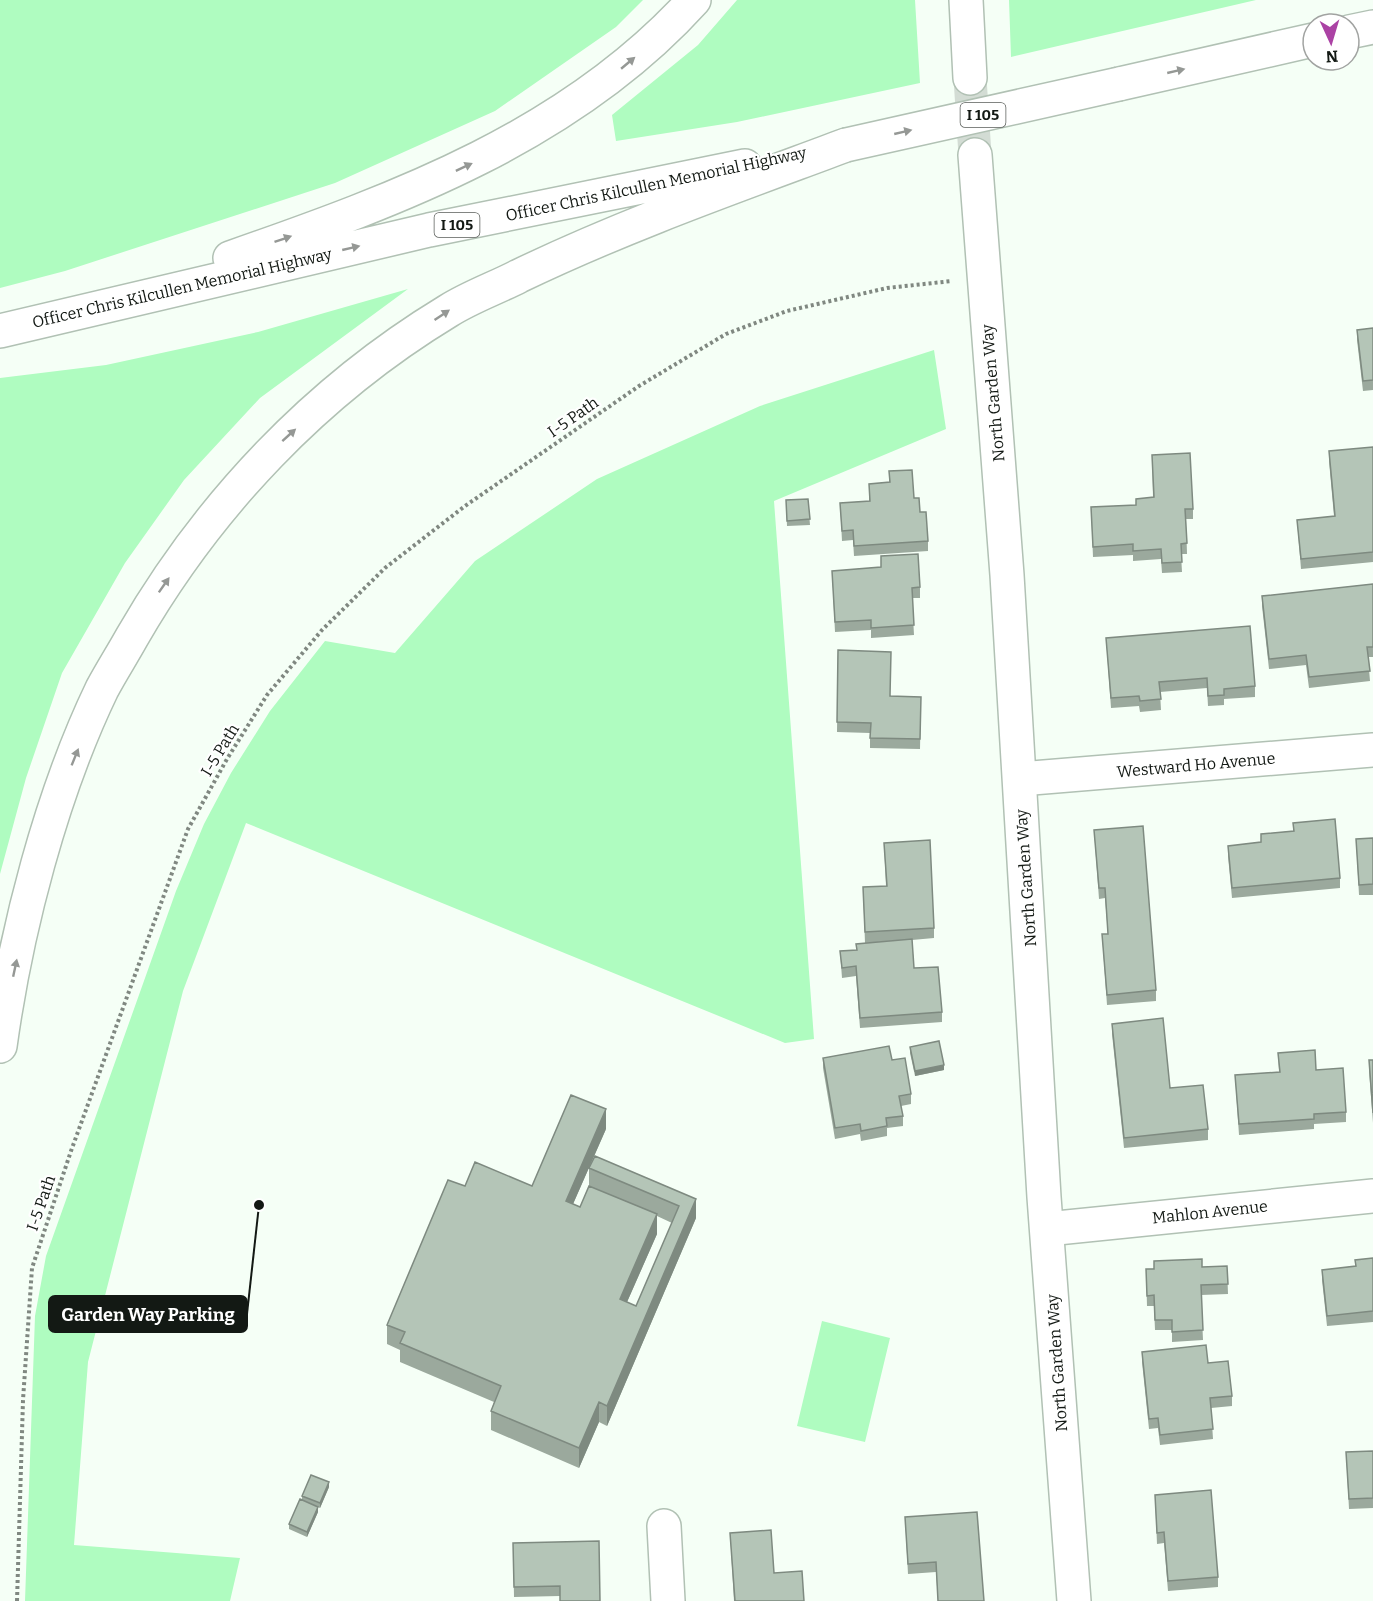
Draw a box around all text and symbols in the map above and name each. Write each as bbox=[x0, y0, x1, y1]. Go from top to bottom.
north arrow bbox=[1301, 12, 1361, 72]
text: N bbox=[1325, 47, 1339, 66]
one-way arrow bbox=[620, 57, 635, 70]
one-way arrow bbox=[1167, 66, 1186, 75]
road number: I 105 bbox=[960, 103, 1006, 127]
one-way arrow bbox=[894, 127, 912, 137]
street label: Officer Chris Kilcullen Memorial Highway bbox=[504, 143, 809, 225]
one-way arrow bbox=[455, 162, 472, 171]
road number: I 105 bbox=[434, 213, 480, 237]
one-way arrow bbox=[274, 234, 292, 244]
one-way arrow bbox=[342, 243, 361, 253]
street label: Officer Chris Kilcullen Memorial Highway bbox=[30, 244, 334, 332]
one-way arrow bbox=[434, 310, 450, 321]
street label: North Garden Way bbox=[977, 323, 1008, 462]
street label: I-5 Path bbox=[544, 393, 602, 441]
one-way arrow bbox=[281, 428, 296, 442]
one-way arrow bbox=[158, 577, 170, 593]
street label: I-5 Path bbox=[197, 720, 243, 780]
one-way arrow bbox=[71, 748, 80, 766]
street label: Westward Ho Avenue bbox=[1116, 749, 1276, 781]
street label: North Garden Way bbox=[1012, 808, 1040, 947]
one-way arrow bbox=[11, 959, 20, 978]
street label: I-5 Path bbox=[23, 1173, 59, 1233]
street label: Mahlon Avenue bbox=[1151, 1196, 1269, 1228]
street label: North Garden Way bbox=[1043, 1293, 1071, 1432]
callout: Garden Way Parking bbox=[49, 1296, 247, 1332]
text: Garden Way Parking bbox=[61, 1304, 235, 1326]

